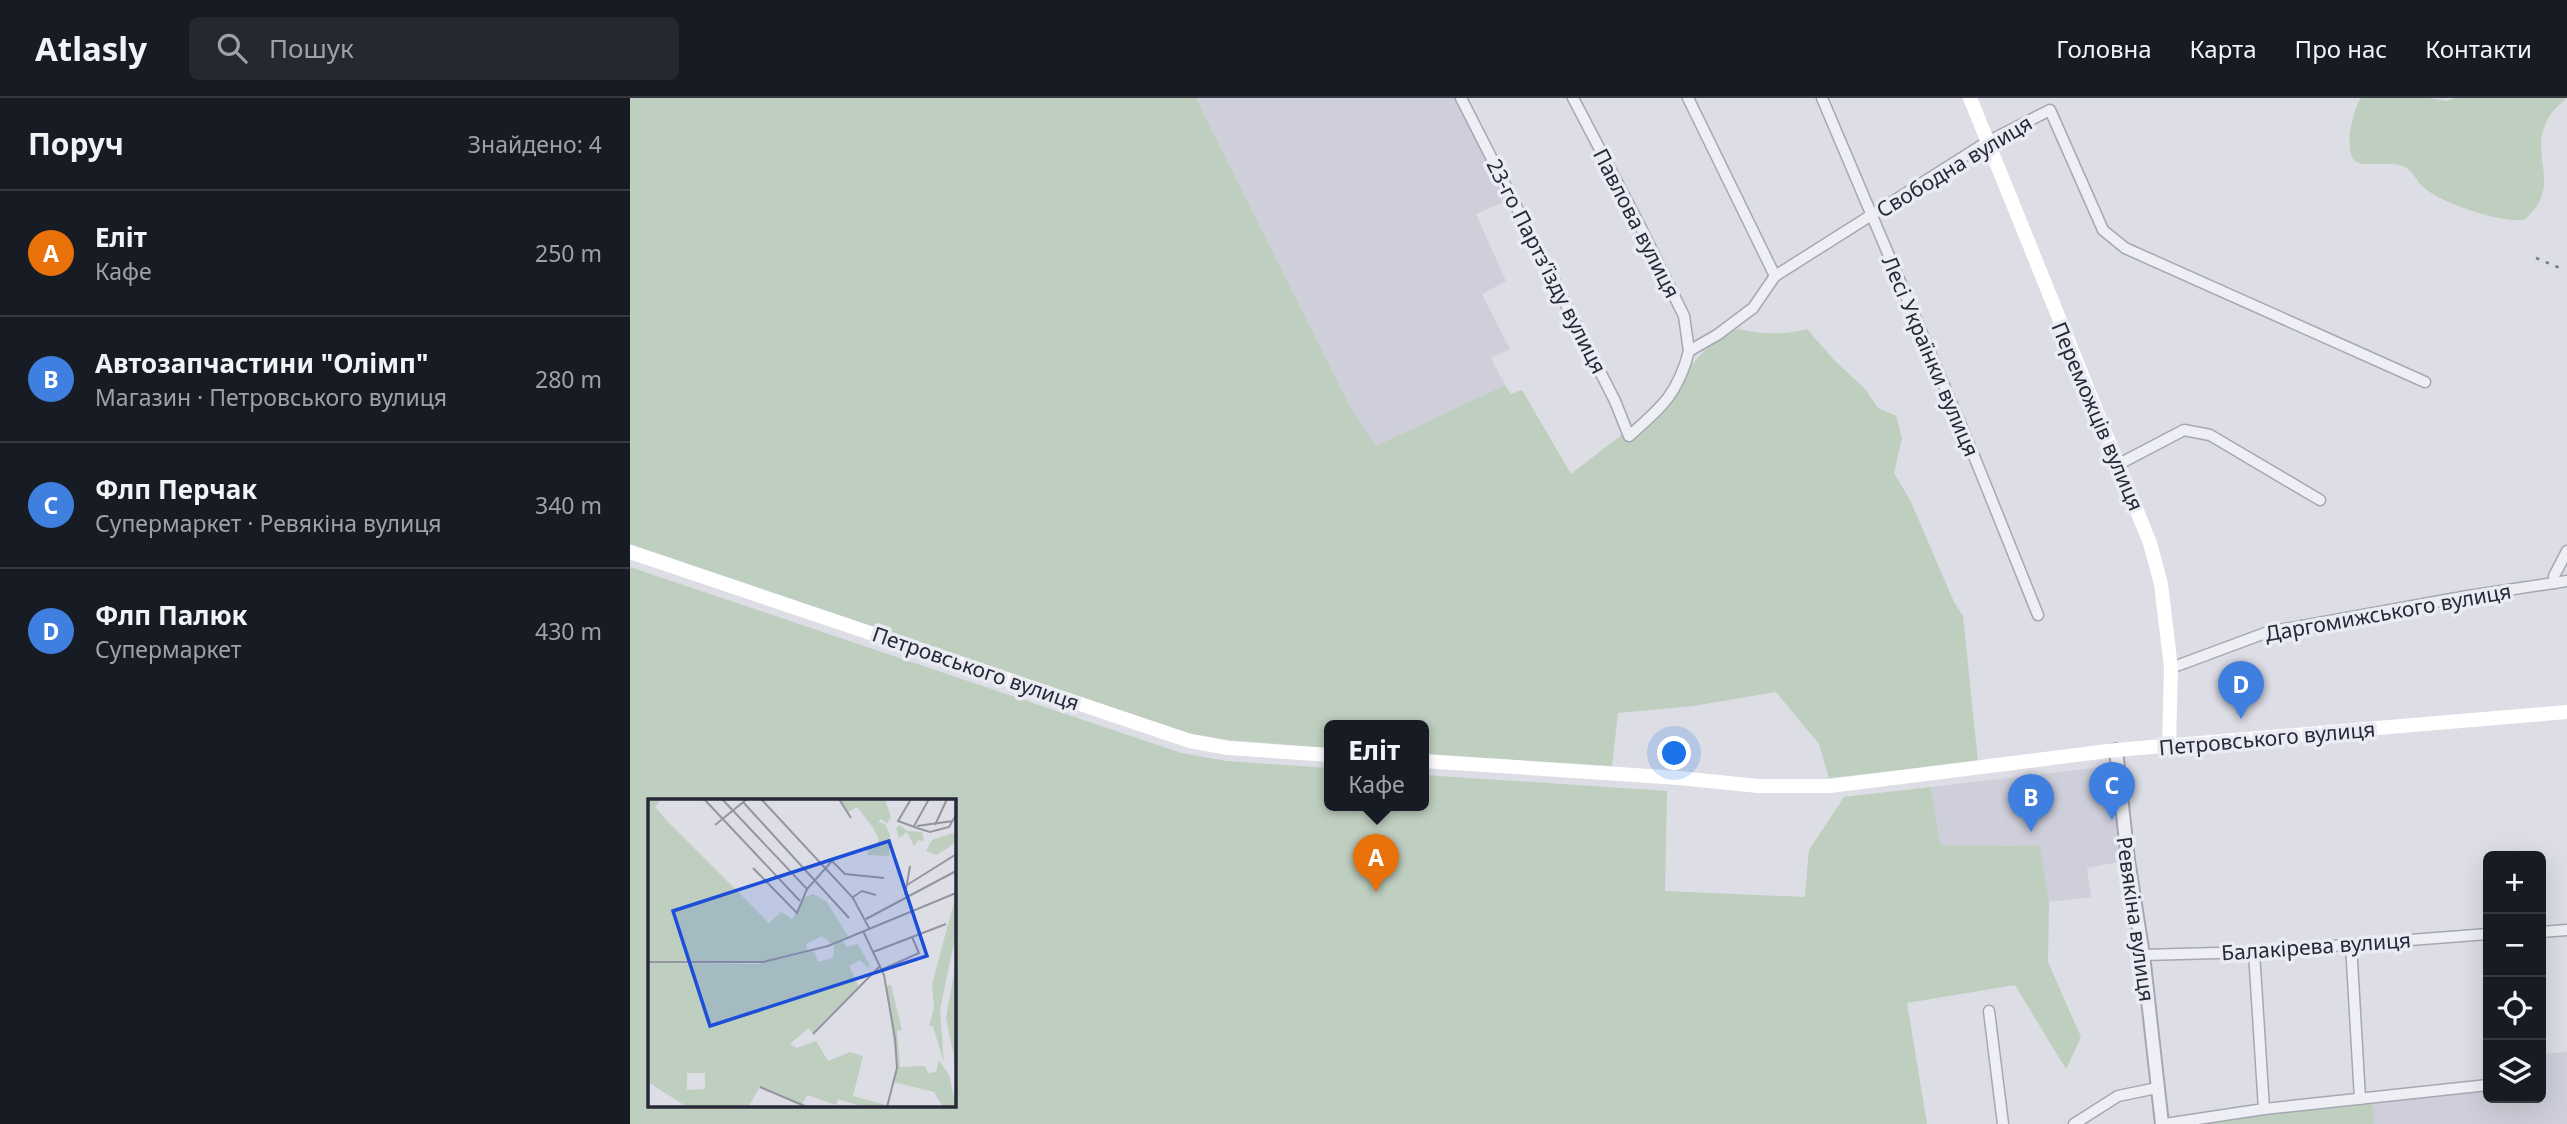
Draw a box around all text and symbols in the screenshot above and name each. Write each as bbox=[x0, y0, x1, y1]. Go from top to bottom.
search box bbox=[189, 17, 679, 80]
text: Atlasly bbox=[35, 26, 147, 71]
icon: search bbox=[213, 29, 251, 67]
text: Пошук bbox=[269, 30, 354, 66]
text: Головна bbox=[2056, 32, 2152, 65]
text: Карта bbox=[2190, 32, 2257, 65]
text: Про нас bbox=[2295, 32, 2387, 65]
text: Контакти bbox=[2425, 32, 2532, 65]
street label: Свободна вулиця bbox=[1871, 108, 2037, 224]
text: Поруч bbox=[28, 123, 124, 164]
text: Знайдено: 4 bbox=[468, 128, 602, 160]
street label: Павлова вулиця bbox=[1587, 143, 1687, 303]
street label: 23-го Партз’їзду вулиця bbox=[1481, 154, 1613, 378]
text: Еліт bbox=[95, 219, 147, 255]
text: A bbox=[43, 237, 59, 269]
text: 250 m bbox=[535, 237, 602, 269]
street label: Лесі Українки вулиця bbox=[1876, 251, 1986, 461]
text: Кафе bbox=[95, 255, 152, 287]
street label: Переможців вулиця bbox=[2046, 317, 2150, 515]
text: Автозапчастини "Олімп" bbox=[95, 345, 428, 381]
text: B bbox=[43, 363, 59, 395]
text: 280 m bbox=[535, 363, 602, 395]
text: Магазин · Петровського вулиця bbox=[95, 381, 447, 413]
text: Флп Перчак bbox=[95, 471, 257, 507]
text: C bbox=[44, 489, 58, 521]
text: 340 m bbox=[535, 489, 602, 521]
text: Супермаркет · Ревякіна вулиця bbox=[95, 507, 442, 539]
street label: Даргомижського вулиця bbox=[2263, 577, 2513, 647]
text: Флп Палюк bbox=[95, 597, 248, 633]
text: D bbox=[43, 615, 59, 647]
text: 430 m bbox=[535, 615, 602, 647]
street label: Петровського вулиця bbox=[869, 619, 1083, 717]
text: Супермаркет bbox=[95, 633, 241, 665]
pin: D bbox=[2218, 661, 2264, 719]
street label: Петровського вулиця bbox=[2158, 715, 2376, 761]
popup bbox=[1324, 720, 1429, 811]
text: Еліт bbox=[1348, 732, 1400, 768]
your location bbox=[1657, 736, 1691, 770]
pin: C bbox=[2089, 762, 2135, 820]
text: Кафе bbox=[1348, 768, 1405, 800]
pin: B bbox=[2008, 774, 2054, 832]
inset map bbox=[648, 799, 956, 1107]
pin: A bbox=[1353, 834, 1399, 892]
street label: Ревякіна вулиця bbox=[2111, 835, 2161, 1003]
map controls bbox=[2483, 851, 2546, 1103]
button: + bbox=[2483, 851, 2546, 914]
button: − bbox=[2483, 914, 2546, 977]
street label: Балакірева вулиця bbox=[2220, 925, 2412, 967]
button: locate bbox=[2483, 977, 2546, 1040]
button: layers bbox=[2483, 1040, 2546, 1103]

